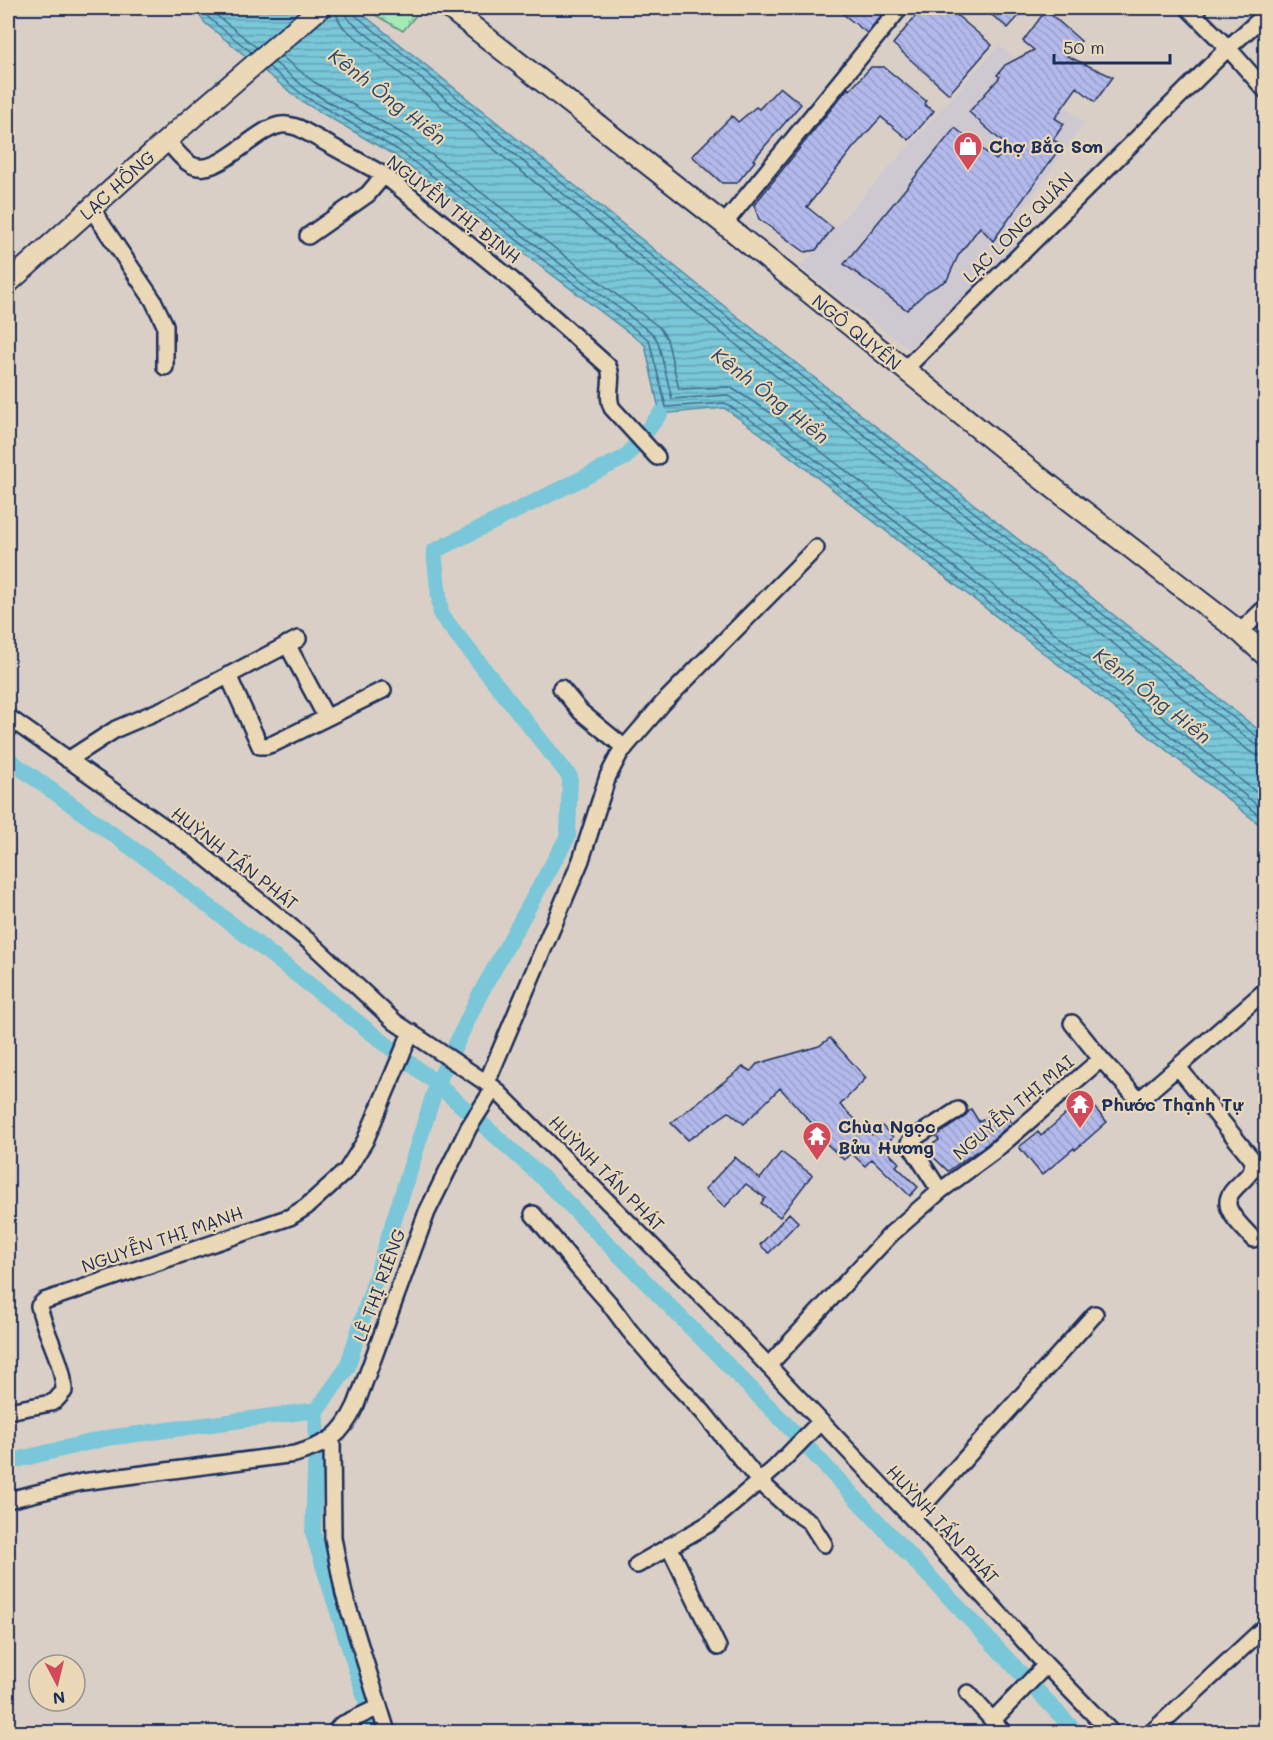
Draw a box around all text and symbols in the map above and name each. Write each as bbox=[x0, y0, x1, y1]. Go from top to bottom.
scale bar bbox=[1054, 27, 1170, 65]
text: 50 m bbox=[1063, 35, 1105, 59]
water label: Kênh Ông Hiển bbox=[324, 42, 452, 150]
shop icon: Chợ Bắc Sơn bbox=[952, 130, 984, 172]
place label: Chợ Bắc Sơn bbox=[989, 134, 1103, 158]
street label: LẠC HỒNG bbox=[74, 145, 160, 225]
street label: NGUYỄN THỊ ĐỊNH bbox=[382, 149, 526, 269]
street label: LẠC LONG QUÂN bbox=[957, 166, 1079, 288]
street label: NGÔ QUYỀN bbox=[807, 289, 907, 375]
water label: Kênh Ông Hiển bbox=[707, 341, 835, 449]
water label: Kênh Ông Hiển bbox=[1089, 641, 1217, 749]
street label: HUỲNH TẤN PHÁT bbox=[167, 801, 303, 915]
street label: NGUYỄN THỊ MAI bbox=[947, 1049, 1079, 1165]
temple icon: Phước Thạnh Tự bbox=[1064, 1088, 1096, 1130]
place label: Phước Thạnh Tự bbox=[1101, 1092, 1244, 1116]
street label: HUỲNH TẤN PHÁT bbox=[544, 1110, 670, 1236]
place label: Chùa Ngọc Bửu Hương bbox=[838, 1114, 936, 1159]
temple icon: Chùa Ngọc Bửu Hương bbox=[801, 1120, 833, 1162]
street label: NGUYỄN THỊ MẠNH bbox=[78, 1200, 246, 1278]
street label: LÊ THỊ RIÊNG bbox=[347, 1225, 411, 1345]
street label: HUỲNH TẤN PHÁT bbox=[882, 1459, 1004, 1589]
north arrow bbox=[27, 1653, 87, 1713]
text: N bbox=[52, 1687, 66, 1710]

